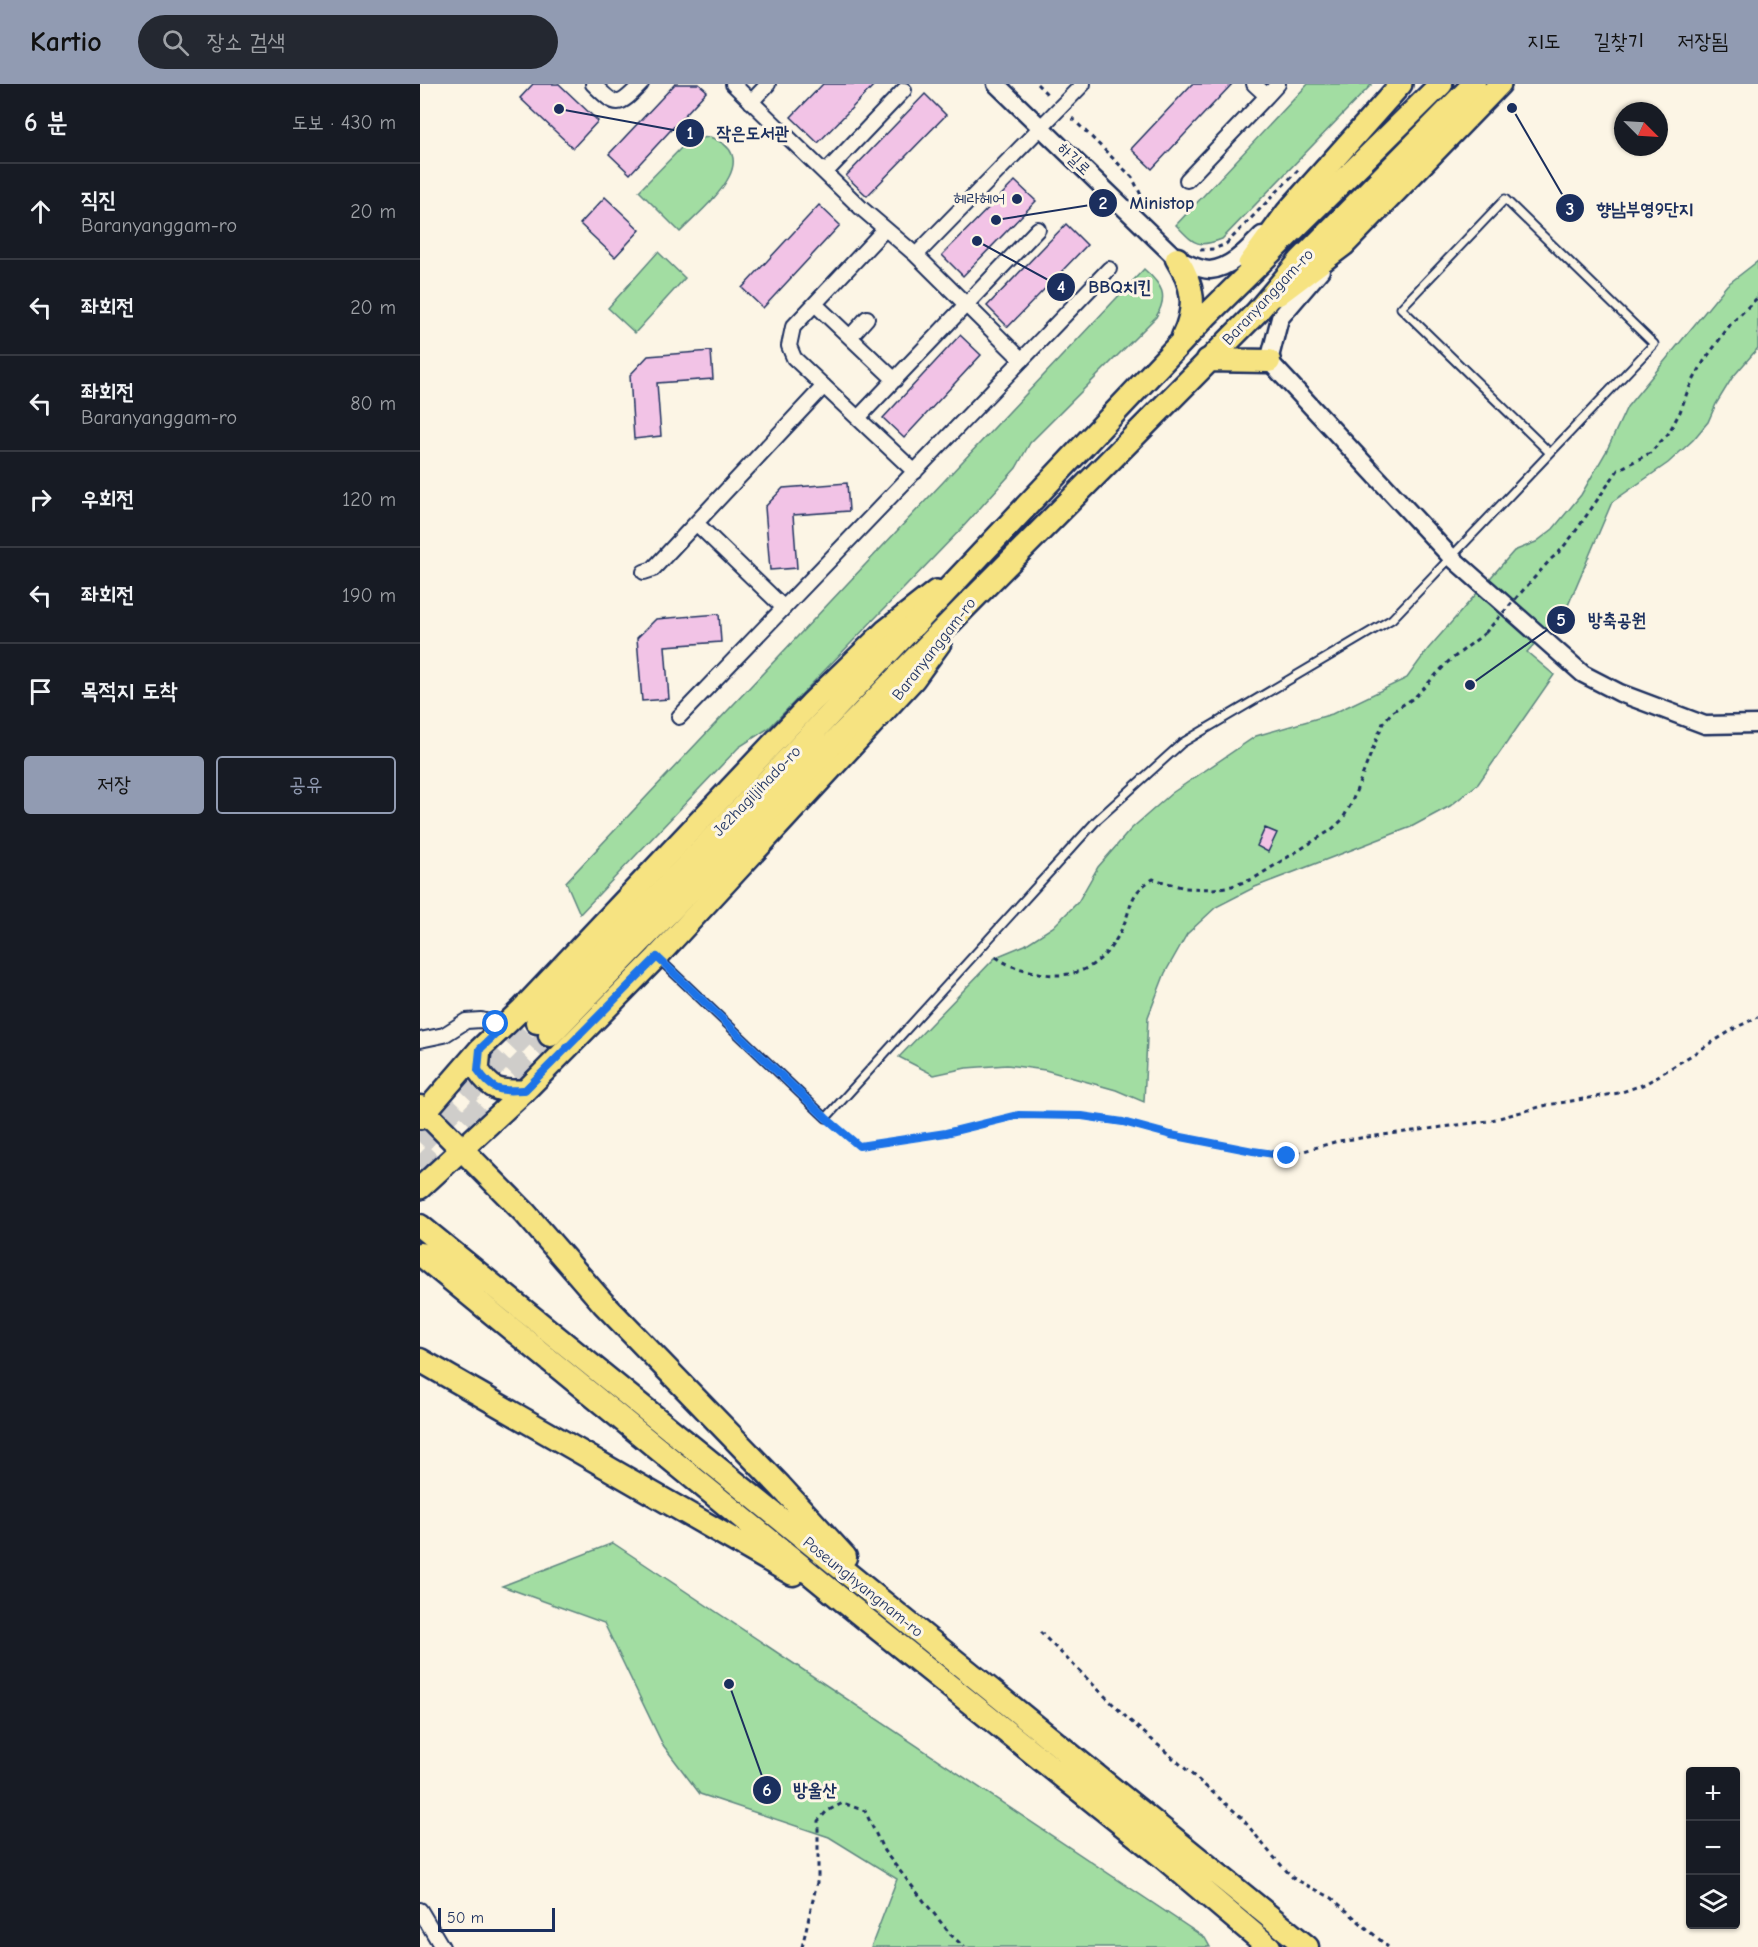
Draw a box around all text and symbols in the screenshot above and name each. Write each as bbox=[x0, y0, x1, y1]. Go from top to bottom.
search box bbox=[138, 15, 558, 69]
text: Kartio bbox=[30, 26, 102, 58]
icon: search bbox=[159, 26, 192, 59]
text: 장소 검색 bbox=[207, 29, 285, 55]
text: 지도 bbox=[1527, 29, 1561, 53]
text: 길찾기 bbox=[1594, 29, 1644, 53]
text: 저장됨 bbox=[1677, 29, 1728, 53]
north arrow bbox=[1614, 102, 1668, 156]
text: 6 분 bbox=[24, 108, 68, 138]
text: 도보 · 430 m bbox=[292, 111, 396, 134]
callout: 작은도서관 bbox=[675, 115, 801, 151]
text: 1 bbox=[686, 123, 694, 144]
text: 작은도서관 bbox=[716, 123, 790, 144]
street label: 하길로 bbox=[1054, 139, 1094, 179]
callout: Ministop bbox=[1088, 185, 1207, 221]
text: 직진 bbox=[81, 187, 116, 213]
place label: 헤라헤어 bbox=[954, 190, 1005, 208]
callout: 향남부영9단지 bbox=[1555, 190, 1705, 226]
marker: 헤라헤어 bbox=[1010, 192, 1024, 206]
text: 2 bbox=[1099, 193, 1108, 214]
text: Ministop bbox=[1130, 193, 1194, 214]
icon: ahead bbox=[24, 195, 57, 228]
text: 3 bbox=[1566, 199, 1574, 220]
text: 향남부영9단지 bbox=[1596, 199, 1693, 220]
text: 20 m bbox=[350, 200, 396, 223]
text: Baranyanggam-ro bbox=[81, 214, 237, 237]
street label: Baranyanggam-ro bbox=[1219, 245, 1317, 349]
callout: BBQ치킨 bbox=[1046, 269, 1164, 305]
text: 4 bbox=[1057, 277, 1065, 298]
text: BBQ치킨 bbox=[1088, 277, 1152, 298]
icon: left bbox=[24, 291, 57, 324]
text: 좌회전 bbox=[81, 294, 134, 320]
text: 20 m bbox=[350, 296, 396, 319]
text: 좌회전 bbox=[81, 379, 134, 405]
icon: left bbox=[24, 387, 57, 420]
text: 80 m bbox=[350, 392, 396, 415]
text: Baranyanggam-ro bbox=[81, 406, 237, 429]
icon: right bbox=[24, 483, 57, 516]
text: 우회전 bbox=[81, 486, 134, 512]
text: 120 m bbox=[342, 488, 396, 511]
icon: left bbox=[24, 579, 57, 612]
text: 좌회전 bbox=[81, 582, 134, 608]
text: 190 m bbox=[342, 584, 396, 607]
street label: Baranyanggam-ro bbox=[888, 594, 980, 704]
callout: 방축공원 bbox=[1546, 602, 1658, 638]
text: 5 bbox=[1556, 610, 1566, 631]
text: 방축공원 bbox=[1588, 610, 1646, 631]
icon: arrive bbox=[24, 675, 57, 708]
text: 목적지 도착 bbox=[81, 678, 177, 704]
street label: Je2hagiljihado-ro bbox=[709, 742, 805, 840]
button: 저장 bbox=[24, 756, 204, 814]
button: 공유 bbox=[216, 756, 396, 814]
route start bbox=[482, 1010, 508, 1036]
route end bbox=[1273, 1142, 1299, 1168]
street label: Poseunghyangnam-ro bbox=[799, 1533, 927, 1641]
map controls bbox=[1686, 1767, 1740, 1929]
button: + bbox=[1686, 1767, 1740, 1821]
callout: 방울산 bbox=[752, 1772, 849, 1808]
text: 6 bbox=[762, 1780, 772, 1801]
text: 방울산 bbox=[793, 1780, 837, 1801]
button: − bbox=[1686, 1821, 1740, 1875]
button: layers bbox=[1686, 1875, 1740, 1929]
scale bar bbox=[438, 1905, 555, 1932]
text: 50 m bbox=[447, 1909, 484, 1927]

